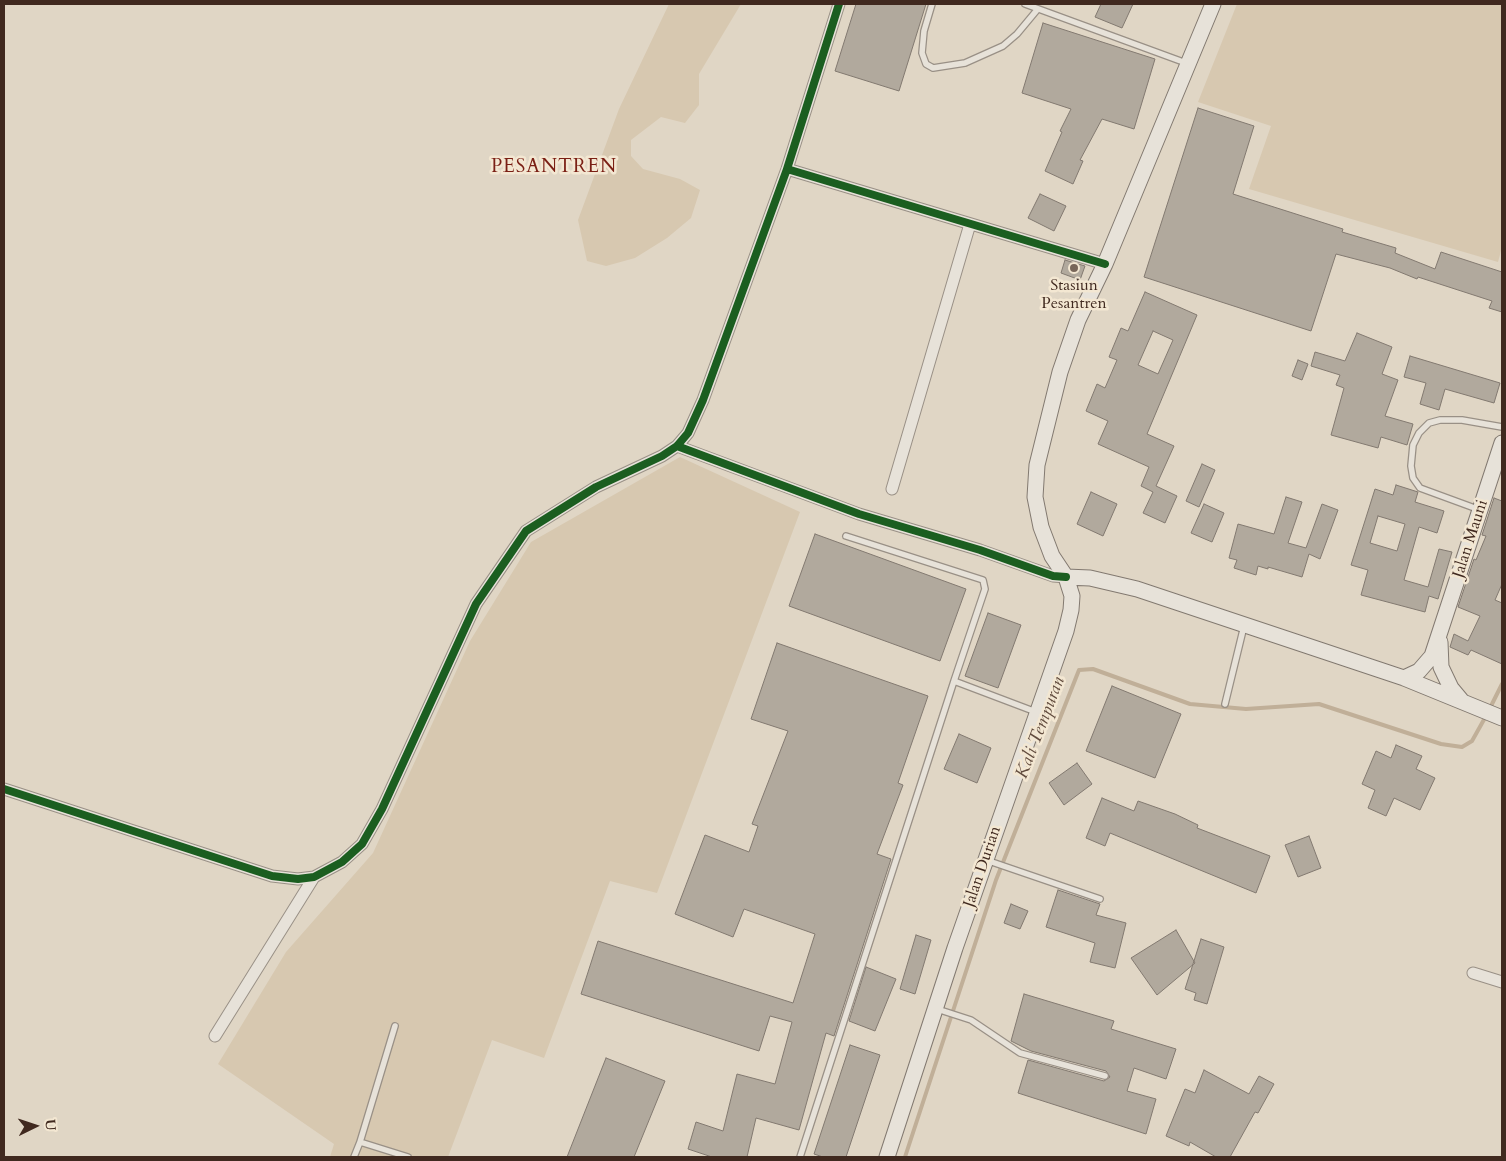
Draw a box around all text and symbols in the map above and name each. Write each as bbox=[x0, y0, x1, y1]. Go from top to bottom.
district label: PESANTREN bbox=[490, 157, 618, 179]
marker: Stasiun Pesantren bbox=[1068, 262, 1080, 274]
place label: Stasiun Pesantren bbox=[1041, 276, 1107, 314]
street label: Jalan Mauni bbox=[1449, 497, 1493, 581]
water label: Kali Tempuran bbox=[1012, 674, 1070, 782]
street label: Jalan Durian bbox=[960, 824, 1006, 910]
north arrow bbox=[10, 1101, 60, 1151]
text: U bbox=[41, 1119, 60, 1131]

